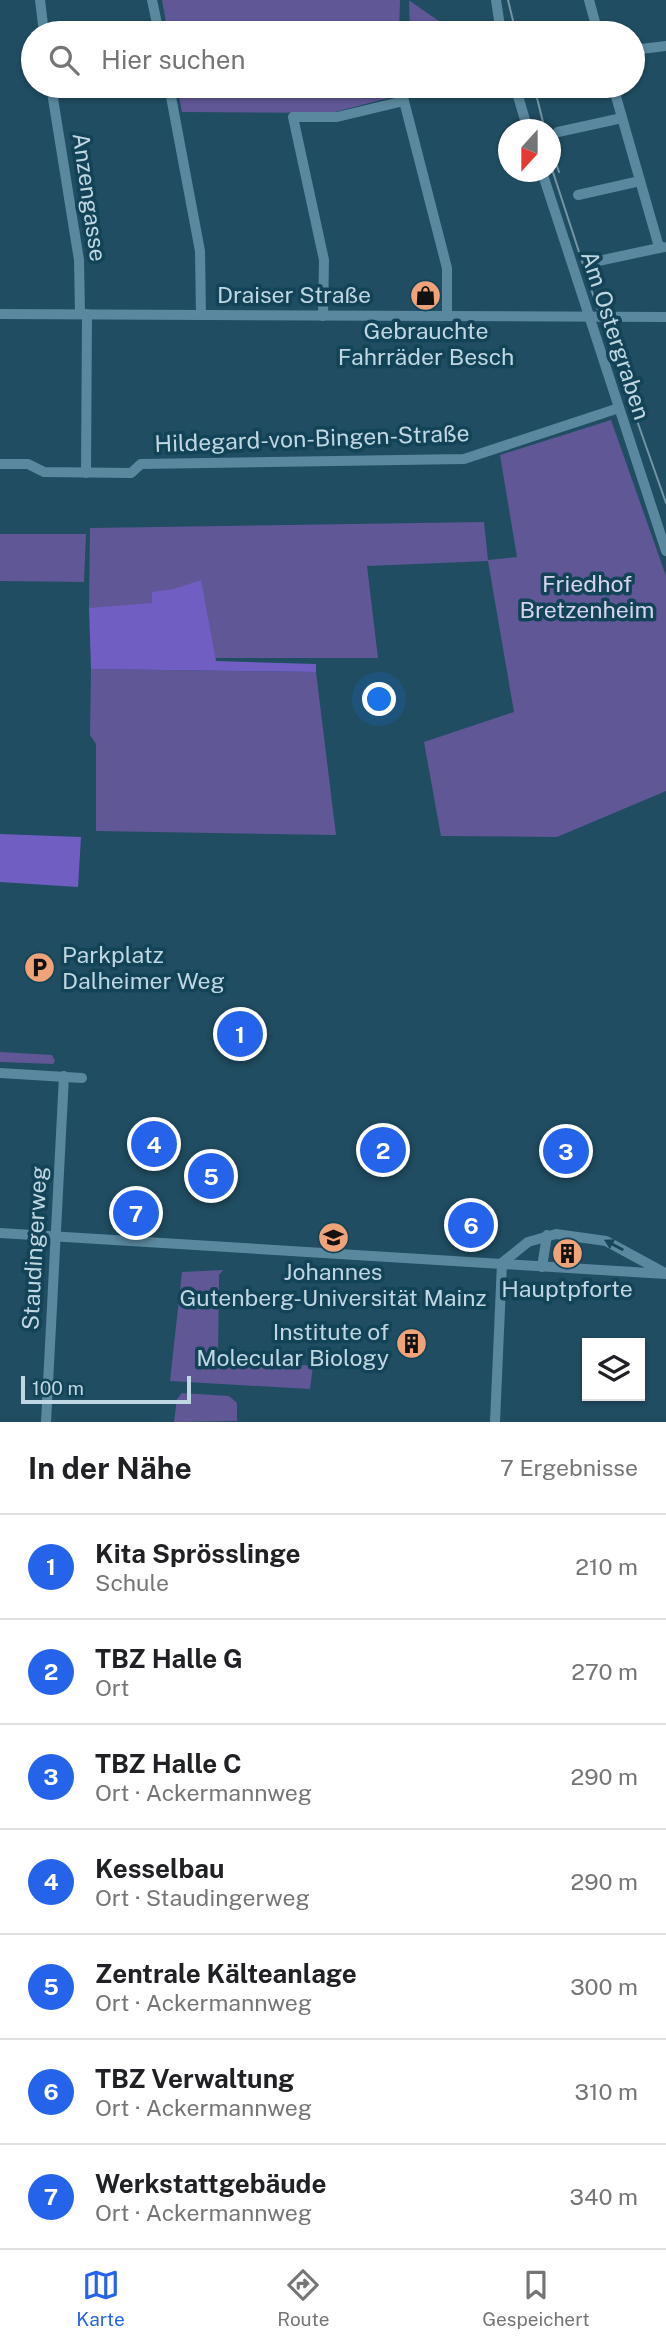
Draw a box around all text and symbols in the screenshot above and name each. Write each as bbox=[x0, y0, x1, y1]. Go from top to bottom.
search box bbox=[21, 21, 645, 98]
icon: search bbox=[45, 41, 83, 79]
text: Hier suchen bbox=[101, 44, 246, 75]
north arrow bbox=[498, 119, 561, 182]
street label: Anzengasse bbox=[68, 131, 112, 263]
street label: Am Ostergraben bbox=[576, 247, 656, 423]
shop icon: Gebrauchte Fahrräder Besch bbox=[409, 279, 443, 313]
street label: Draiser Straße bbox=[217, 281, 371, 308]
place label: Gebrauchte Fahrräder Besch bbox=[338, 317, 514, 370]
street label: Hildegard-von-Bingen-Straße bbox=[154, 419, 470, 457]
park label: Friedhof Bretzenheim bbox=[520, 570, 654, 623]
your location bbox=[362, 682, 396, 716]
place label: Parkplatz Dalheimer Weg bbox=[62, 941, 225, 994]
parking icon: Parkplatz Dalheimer Weg bbox=[22, 950, 56, 984]
pin: 1 bbox=[217, 1008, 263, 1060]
pin: 4 bbox=[131, 1118, 177, 1170]
pin: 2 bbox=[360, 1124, 406, 1176]
pin: 3 bbox=[543, 1125, 589, 1177]
pin: 5 bbox=[188, 1150, 234, 1202]
street label: Staudingerweg bbox=[16, 1165, 52, 1331]
pin: 7 bbox=[113, 1187, 159, 1239]
pin: 6 bbox=[448, 1199, 494, 1251]
school or university icon: Johannes Gutenberg-Universität Mainz bbox=[316, 1220, 350, 1254]
building icon: Hauptpforte bbox=[550, 1237, 584, 1271]
one-way arrow bbox=[603, 1240, 623, 1252]
place label: Johannes Gutenberg-Universität Mainz bbox=[179, 1258, 487, 1311]
place label: Hauptpforte bbox=[501, 1275, 633, 1302]
place label: Institute of Molecular Biology bbox=[196, 1318, 389, 1371]
building icon: Institute of Molecular Biology bbox=[395, 1327, 429, 1361]
map controls bbox=[582, 1338, 645, 1401]
button: layers bbox=[582, 1338, 645, 1401]
scale bar bbox=[21, 1373, 191, 1405]
text: 100 m bbox=[32, 1377, 84, 1399]
text: In der Nähe bbox=[28, 1450, 192, 1486]
text: 7 Ergebnisse bbox=[500, 1454, 638, 1481]
text: Kita Sprösslinge bbox=[95, 1538, 301, 1569]
text: 1 bbox=[46, 1553, 56, 1580]
text: 210 m bbox=[575, 1553, 638, 1580]
text: Schule bbox=[95, 1569, 169, 1596]
text: TBZ Halle G bbox=[95, 1643, 243, 1674]
text: 2 bbox=[44, 1658, 58, 1685]
text: 270 m bbox=[571, 1658, 638, 1685]
text: Ort bbox=[95, 1674, 129, 1701]
text: TBZ Halle C bbox=[95, 1748, 242, 1779]
text: 3 bbox=[43, 1763, 59, 1790]
text: 290 m bbox=[571, 1763, 638, 1790]
text: Ort · Ackermannweg bbox=[95, 1779, 312, 1806]
text: Kesselbau bbox=[95, 1853, 224, 1884]
text: 4 bbox=[43, 1868, 59, 1895]
text: 290 m bbox=[571, 1868, 638, 1895]
text: Ort · Staudingerweg bbox=[95, 1884, 310, 1911]
text: Zentrale Kälteanlage bbox=[95, 1958, 357, 1989]
text: 5 bbox=[43, 1973, 59, 2000]
text: 300 m bbox=[570, 1973, 638, 2000]
text: Ort · Ackermannweg bbox=[95, 1989, 312, 2016]
text: TBZ Verwaltung bbox=[95, 2063, 294, 2094]
text: 6 bbox=[43, 2078, 59, 2105]
text: 310 m bbox=[575, 2078, 638, 2105]
text: Ort · Ackermannweg bbox=[95, 2094, 312, 2121]
text: Werkstattgebäude bbox=[95, 2168, 326, 2199]
text: 7 bbox=[44, 2183, 58, 2210]
text: 340 m bbox=[570, 2183, 638, 2210]
text: Ort · Ackermannweg bbox=[95, 2199, 312, 2226]
tab: Karte bbox=[76, 2266, 125, 2330]
tab: Route bbox=[277, 2266, 330, 2330]
tab: Gespeichert bbox=[482, 2266, 590, 2330]

